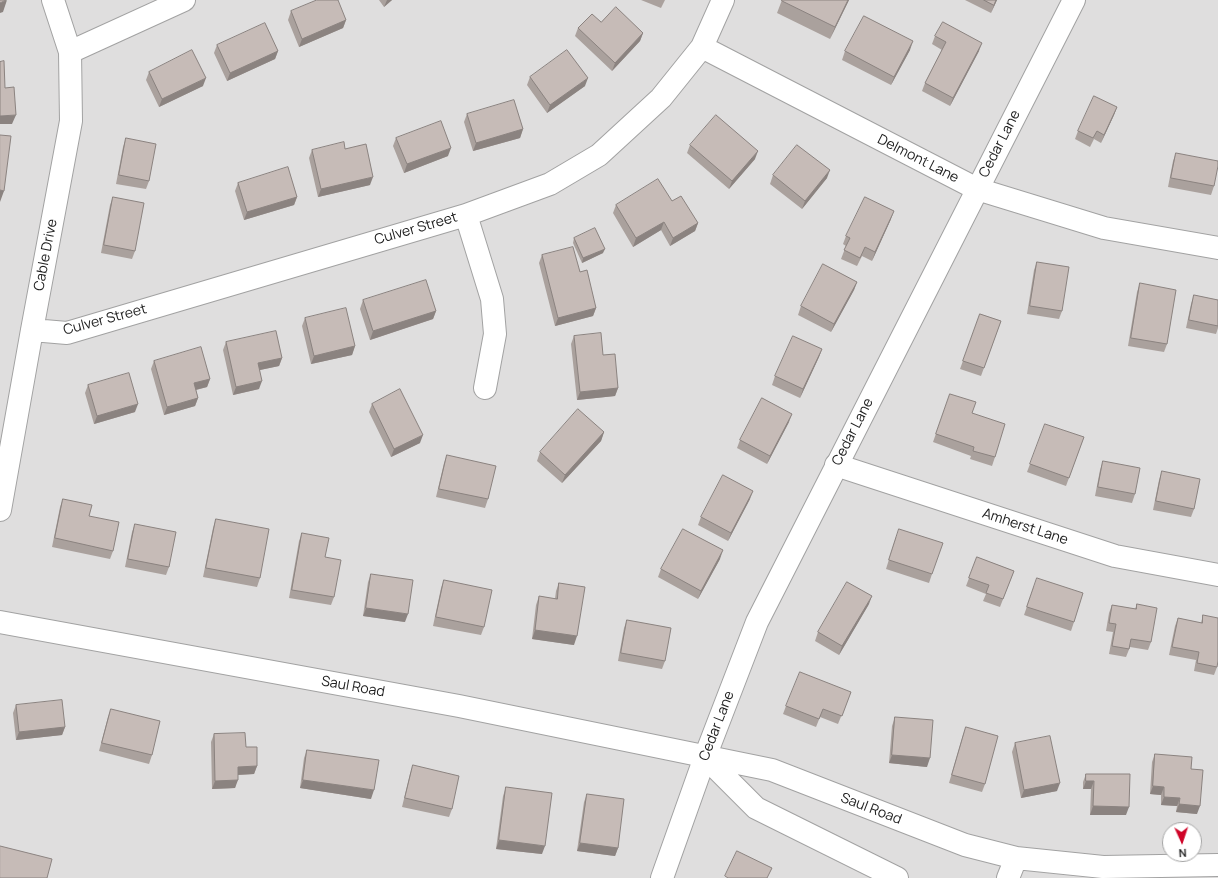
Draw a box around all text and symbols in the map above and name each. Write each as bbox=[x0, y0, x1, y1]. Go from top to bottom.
street label: Cedar Lane bbox=[976, 107, 1024, 181]
street label: Delmont Lane bbox=[875, 131, 961, 187]
street label: Culver Street bbox=[373, 209, 459, 249]
street label: Cable Drive bbox=[31, 218, 61, 292]
street label: Culver Street bbox=[61, 301, 149, 339]
street label: Cedar Lane bbox=[829, 395, 877, 469]
street label: Amherst Lane bbox=[980, 505, 1070, 549]
street label: Saul Road bbox=[320, 673, 386, 701]
street label: Cedar Lane bbox=[696, 689, 738, 763]
street label: Saul Road bbox=[838, 790, 904, 828]
north arrow bbox=[1162, 822, 1202, 862]
text: N bbox=[1178, 846, 1187, 861]

